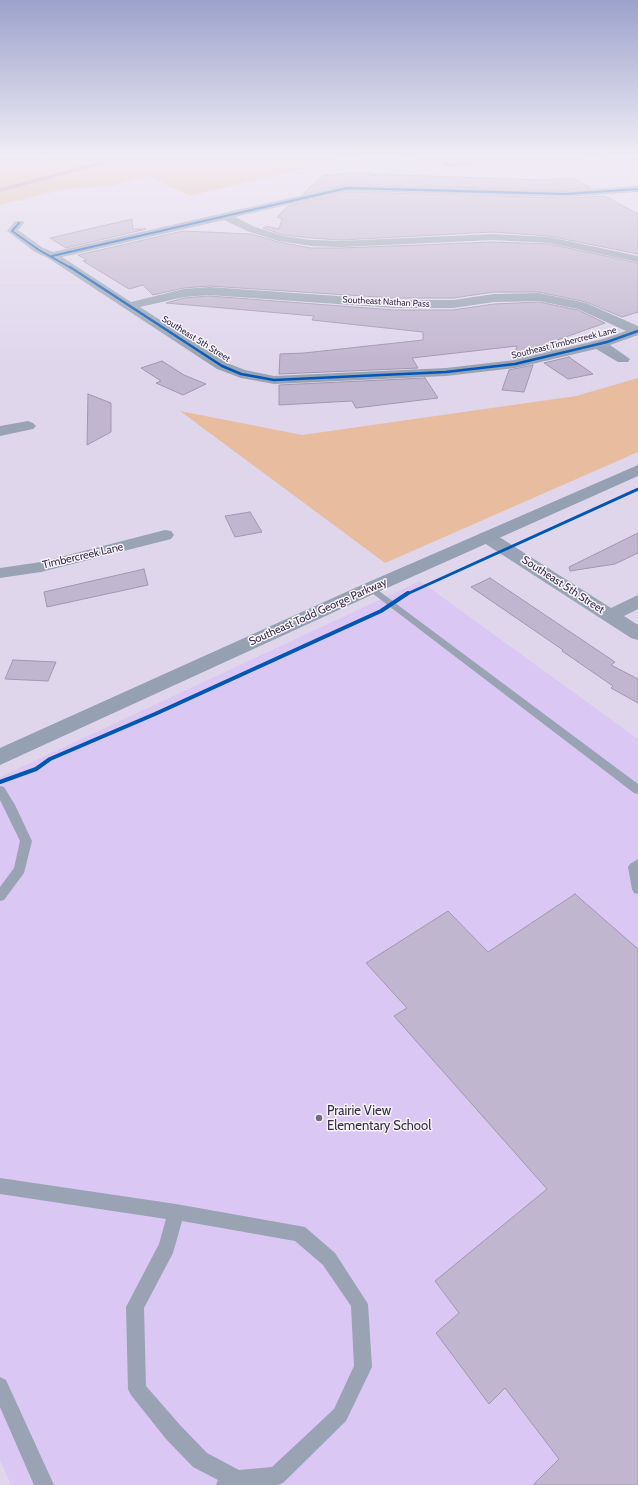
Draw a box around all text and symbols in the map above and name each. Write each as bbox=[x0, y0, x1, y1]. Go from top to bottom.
street label: Southeast Nathan Pass bbox=[342, 294, 430, 310]
street label: Southeast 5th Street bbox=[160, 314, 232, 364]
street label: Southeast Timbercreek Lane bbox=[510, 325, 618, 361]
street label: Timbercreek Lane bbox=[41, 540, 125, 572]
street label: Southeast 5th Street bbox=[519, 553, 607, 617]
street label: Southeast Todd George Parkway bbox=[247, 576, 389, 648]
place label: Prairie View Elementary School bbox=[327, 1103, 431, 1134]
marker: Prairie View Elementary School bbox=[314, 1113, 324, 1123]

